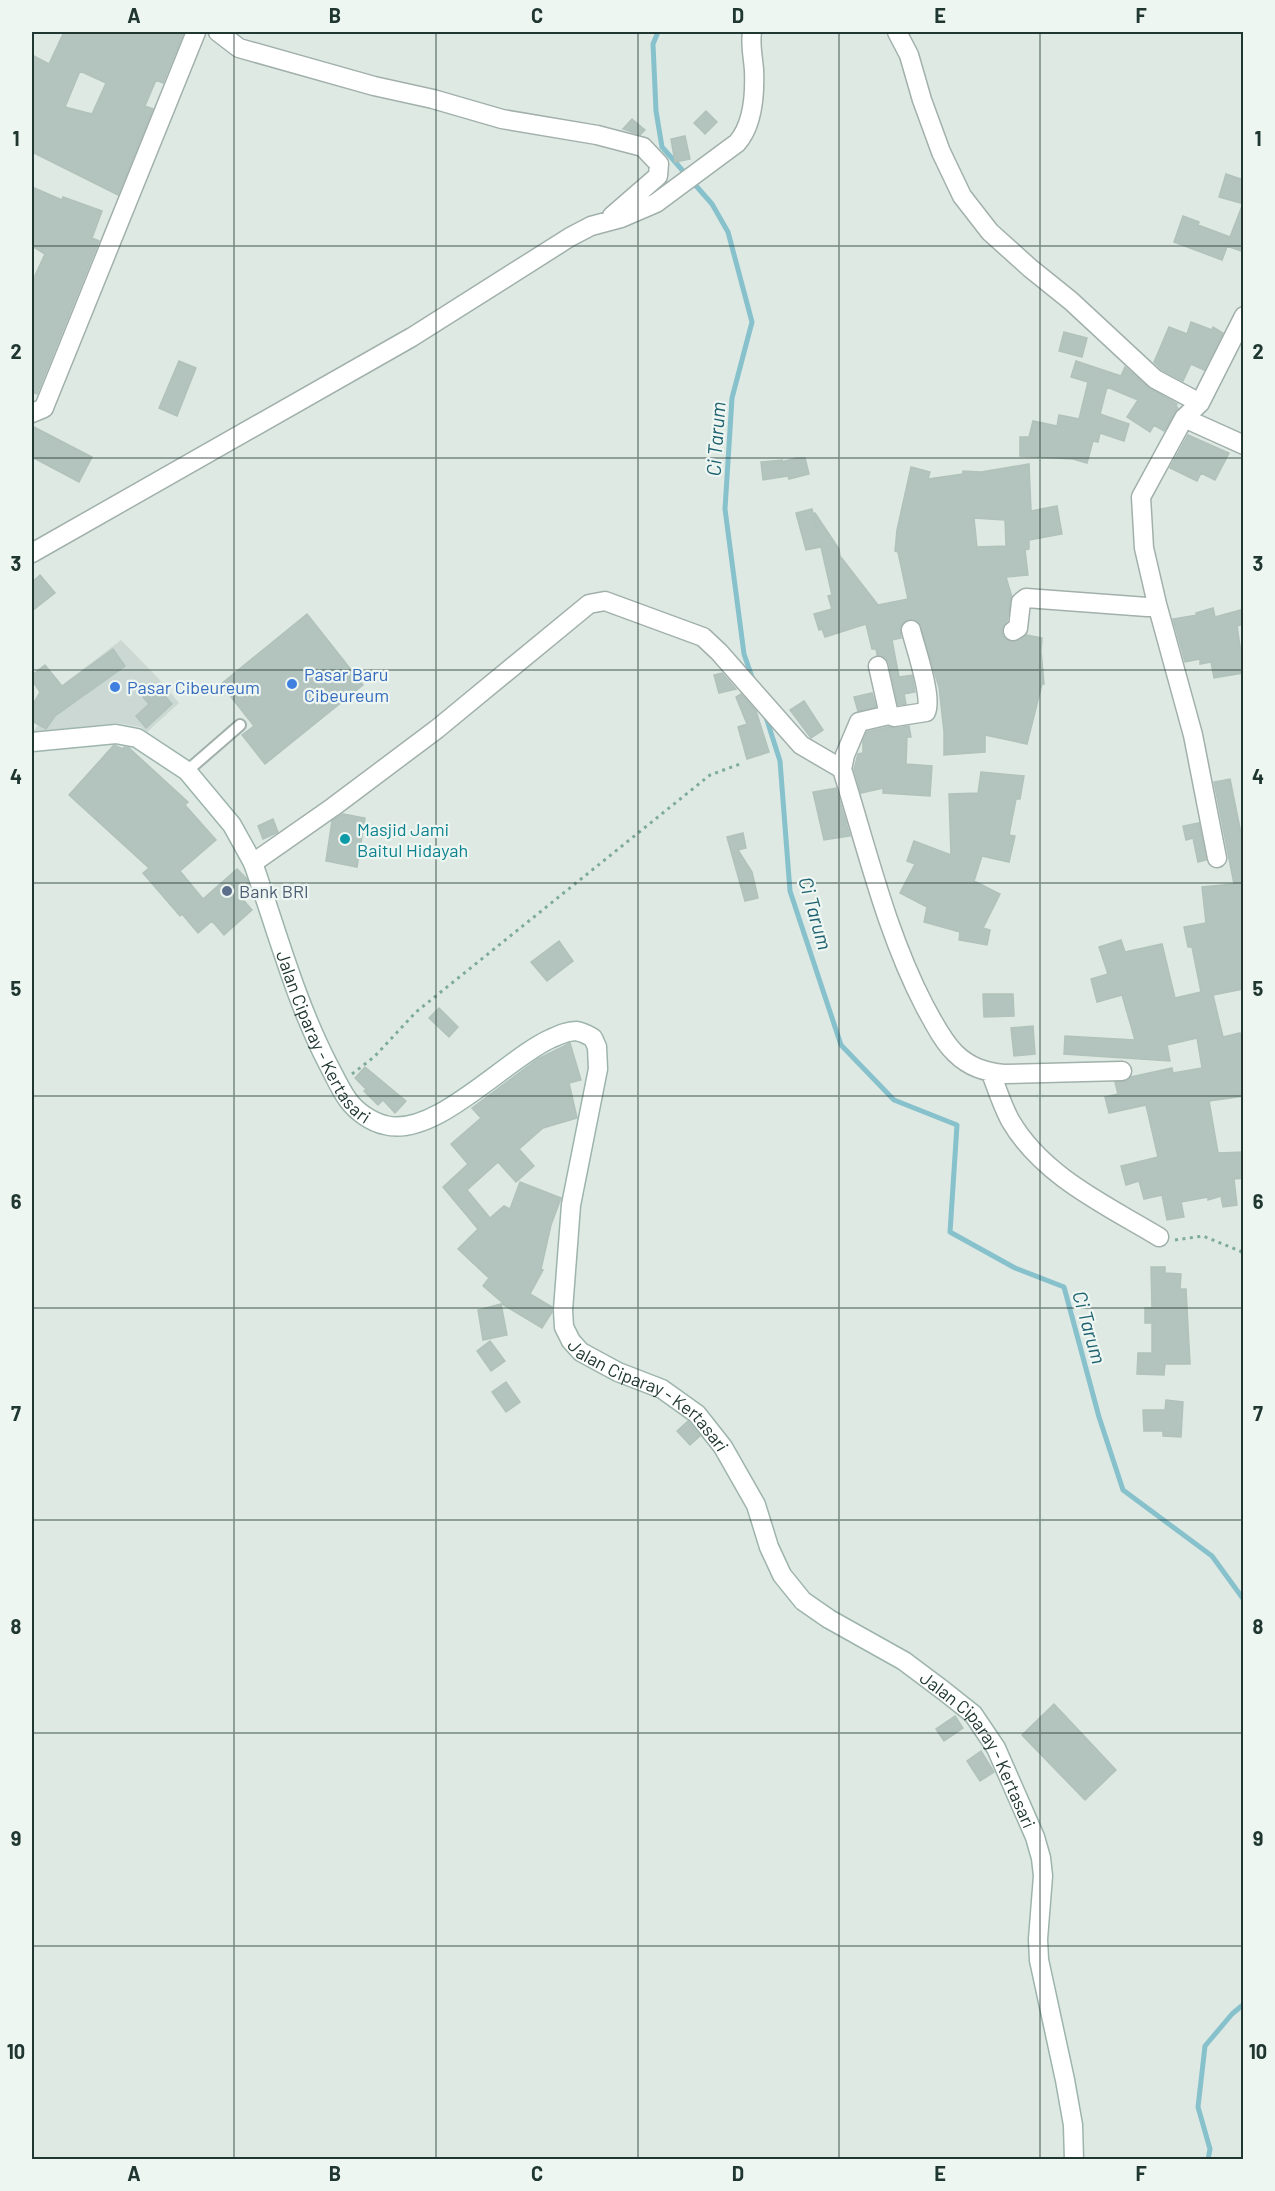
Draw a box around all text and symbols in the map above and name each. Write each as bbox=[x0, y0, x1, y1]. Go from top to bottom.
text: A bbox=[127, 3, 141, 27]
text: B bbox=[329, 3, 341, 27]
text: C bbox=[531, 3, 543, 27]
text: D bbox=[732, 3, 744, 27]
text: E bbox=[934, 3, 946, 27]
text: F bbox=[1135, 3, 1147, 27]
text: 1 bbox=[12, 126, 20, 150]
text: 1 bbox=[1254, 126, 1262, 150]
text: 2 bbox=[10, 339, 22, 363]
text: 2 bbox=[1252, 339, 1264, 363]
water label: Ci Tarum bbox=[700, 401, 730, 477]
text: 3 bbox=[11, 551, 21, 575]
text: 3 bbox=[1253, 551, 1263, 575]
place label: Pasar Baru Cibeureum bbox=[304, 663, 389, 706]
place label: Pasar Cibeureum bbox=[127, 676, 260, 698]
marker: Pasar Baru Cibeureum bbox=[285, 677, 299, 691]
marker: Pasar Cibeureum bbox=[108, 680, 122, 694]
text: 4 bbox=[10, 764, 22, 788]
text: 4 bbox=[1252, 764, 1264, 788]
place label: Masjid Jami Baitul Hidayah bbox=[357, 818, 468, 861]
marker: Masjid Jami Baitul Hidayah bbox=[338, 832, 352, 846]
water label: Ci Tarum bbox=[794, 874, 838, 952]
place label: Bank BRI bbox=[239, 880, 309, 902]
marker: Bank BRI bbox=[220, 884, 234, 898]
street label: Jalan Ciparay - Kertasari bbox=[272, 948, 375, 1128]
text: 5 bbox=[11, 976, 22, 1000]
text: 5 bbox=[1253, 976, 1264, 1000]
text: 6 bbox=[11, 1189, 22, 1213]
text: 6 bbox=[1253, 1189, 1264, 1213]
water label: Ci Tarum bbox=[1068, 1288, 1112, 1366]
street label: Jalan Ciparay - Kertasari bbox=[563, 1334, 734, 1455]
text: 7 bbox=[11, 1401, 21, 1425]
text: 7 bbox=[1253, 1401, 1263, 1425]
text: 8 bbox=[11, 1614, 22, 1638]
text: 8 bbox=[1253, 1614, 1264, 1638]
street label: Jalan Ciparay - Kertasari bbox=[916, 1666, 1041, 1831]
text: 9 bbox=[11, 1826, 21, 1850]
text: 9 bbox=[1253, 1826, 1263, 1850]
text: 10 bbox=[7, 2039, 25, 2063]
text: 10 bbox=[1249, 2039, 1267, 2063]
text: A bbox=[127, 2161, 141, 2185]
text: B bbox=[329, 2161, 341, 2185]
text: C bbox=[531, 2161, 543, 2185]
text: D bbox=[732, 2161, 744, 2185]
text: E bbox=[934, 2161, 946, 2185]
text: F bbox=[1135, 2161, 1147, 2185]

